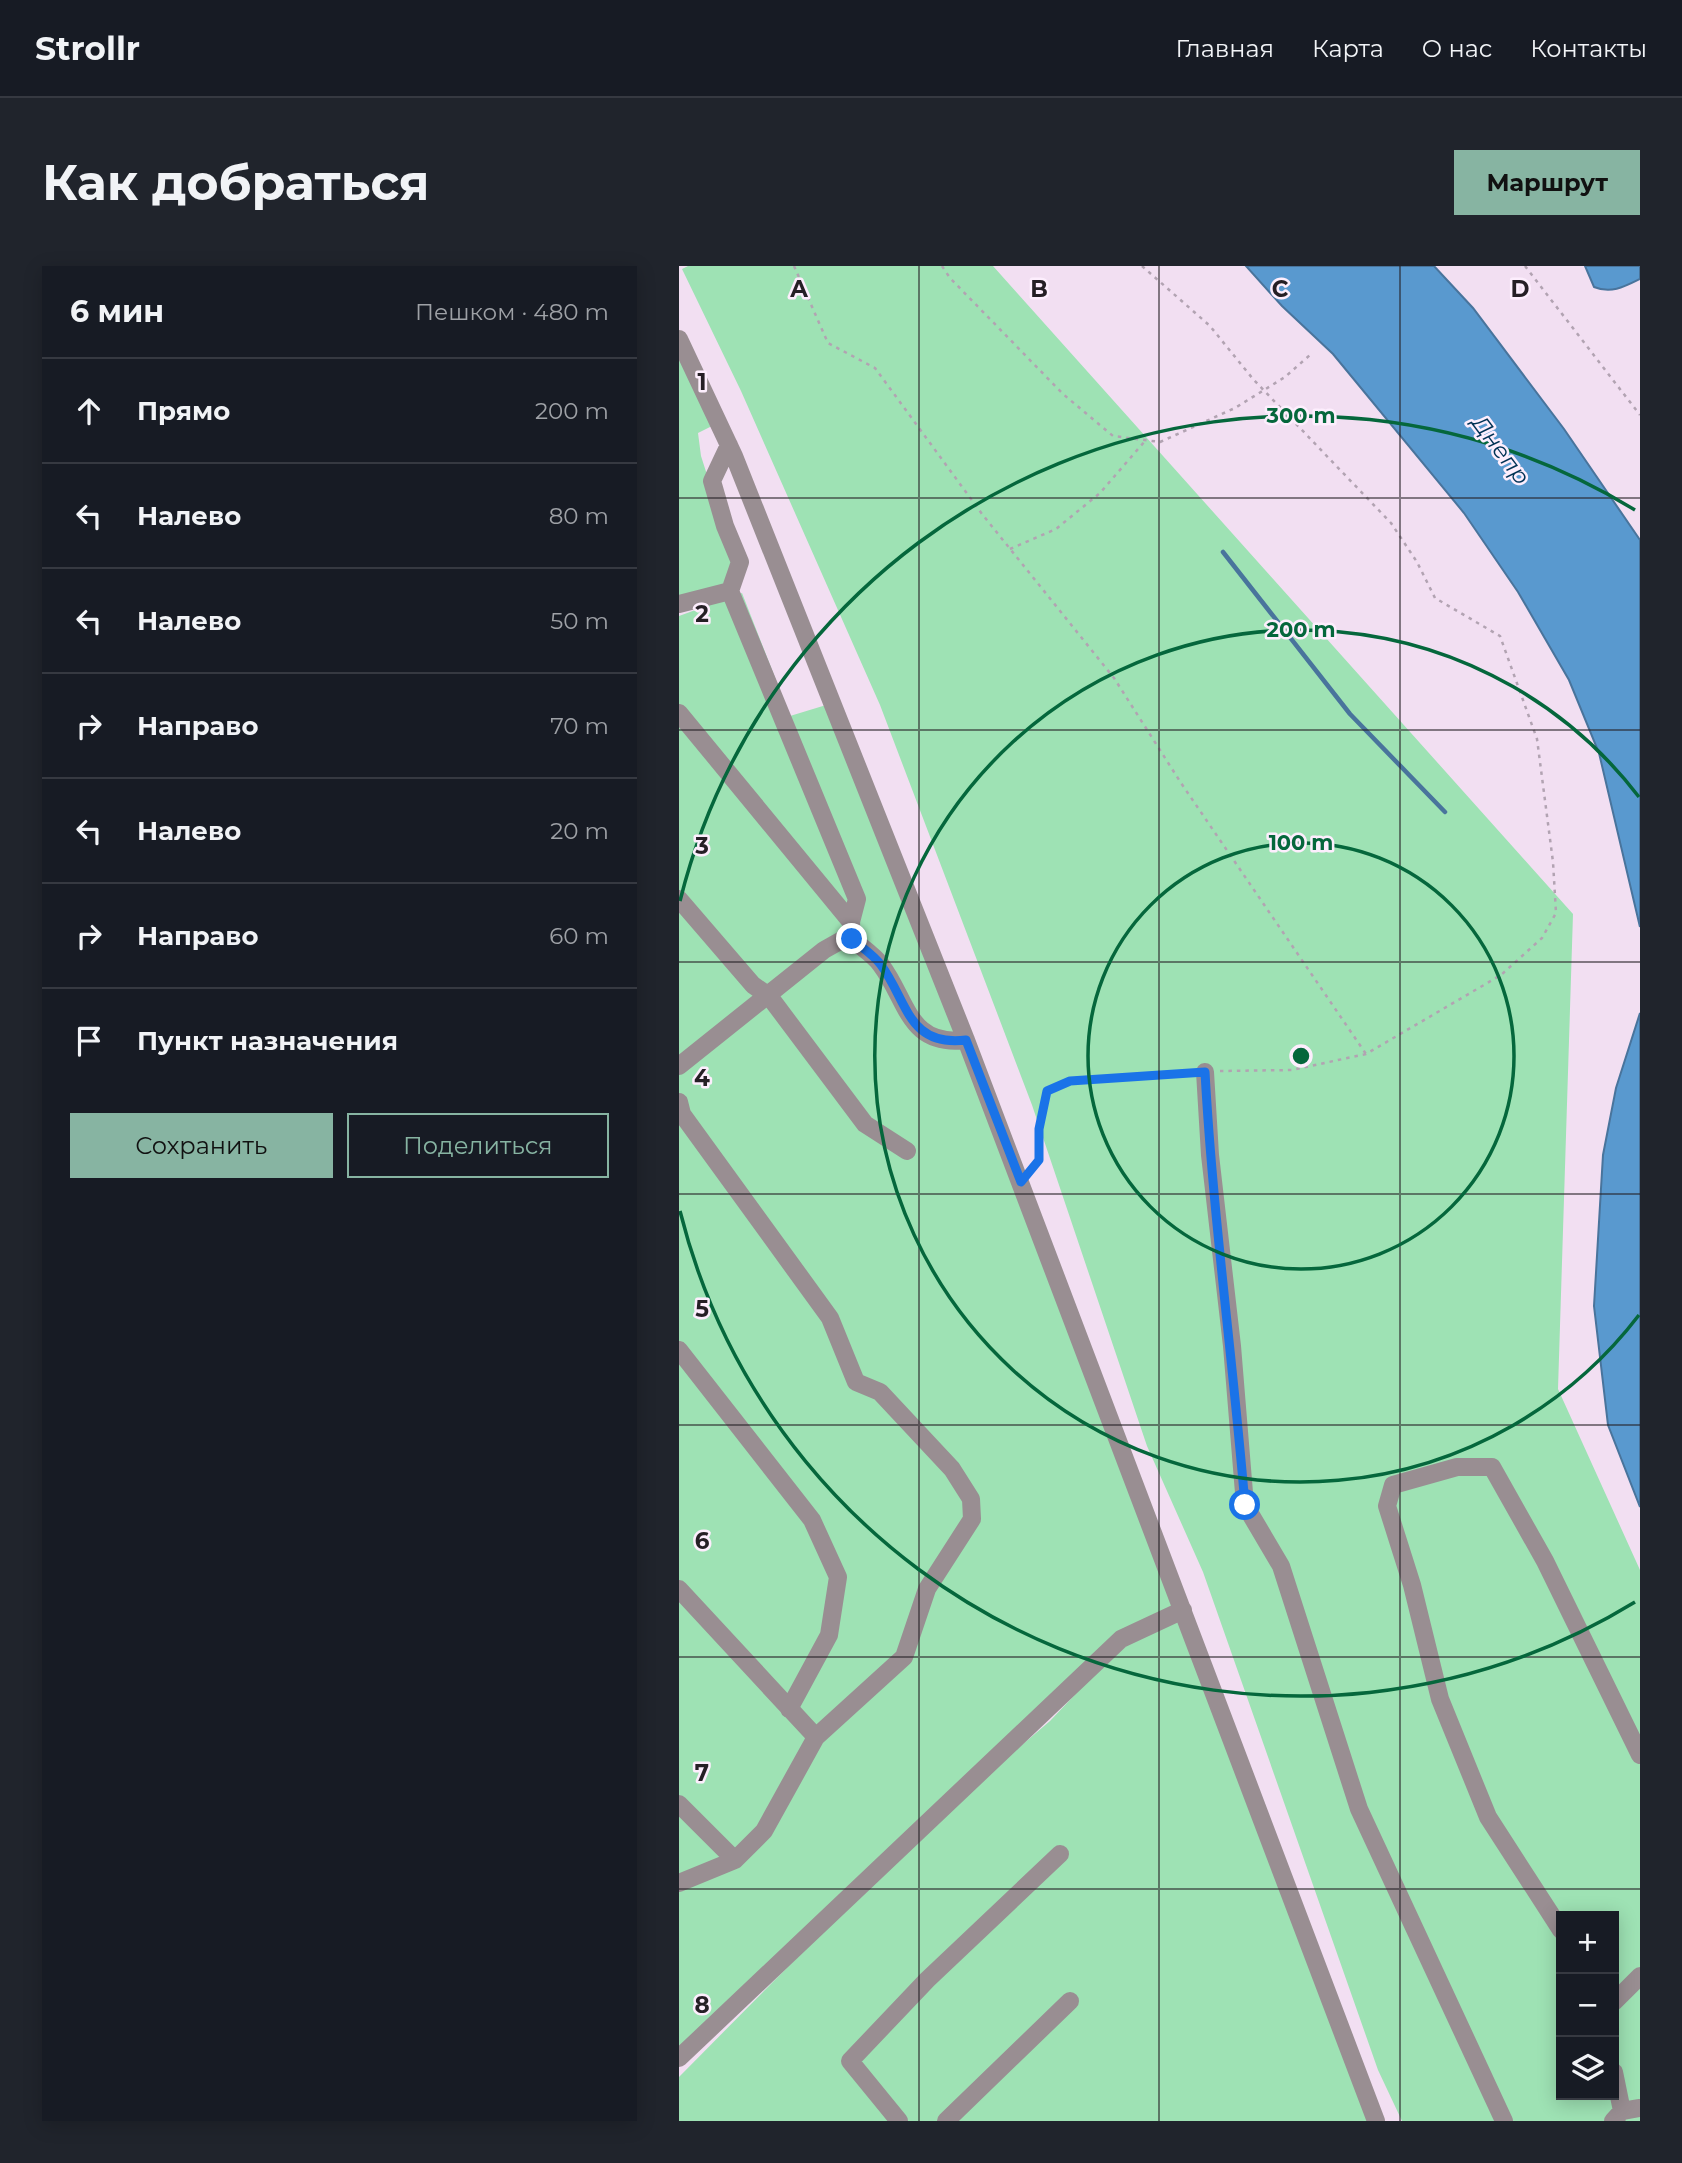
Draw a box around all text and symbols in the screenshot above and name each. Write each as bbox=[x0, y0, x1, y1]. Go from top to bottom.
text: Strollr bbox=[35, 28, 140, 68]
text: Главная bbox=[1176, 34, 1274, 63]
text: Карта bbox=[1312, 34, 1384, 63]
text: О нас bbox=[1422, 34, 1492, 63]
text: Контакты bbox=[1530, 34, 1647, 63]
button: Маршрут bbox=[1454, 150, 1640, 215]
text: Как добраться bbox=[42, 153, 430, 212]
text: A bbox=[789, 275, 808, 303]
text: B bbox=[1030, 275, 1048, 303]
text: C bbox=[1272, 275, 1289, 303]
text: D bbox=[1511, 275, 1530, 303]
text: 6 мин bbox=[70, 293, 164, 330]
text: Пешком · 480 m bbox=[415, 298, 609, 326]
text: 1 bbox=[697, 368, 707, 396]
icon: ahead bbox=[70, 392, 108, 430]
text: Прямо bbox=[137, 395, 230, 427]
text: 200 m bbox=[535, 397, 609, 425]
text: 300 m bbox=[1266, 403, 1335, 428]
water label: Днепр bbox=[1465, 408, 1536, 490]
icon: left bbox=[70, 497, 108, 535]
text: Налево bbox=[137, 500, 241, 532]
text: 80 m bbox=[549, 502, 609, 530]
text: 2 bbox=[695, 600, 709, 628]
icon: left bbox=[70, 602, 108, 640]
text: Налево bbox=[137, 605, 241, 637]
text: 50 m bbox=[550, 607, 609, 635]
text: 200 m bbox=[1267, 617, 1335, 642]
icon: right bbox=[70, 707, 108, 745]
text: Направо bbox=[137, 710, 258, 742]
text: 70 m bbox=[550, 712, 609, 740]
icon: left bbox=[70, 812, 108, 850]
text: Налево bbox=[137, 815, 241, 847]
text: 20 m bbox=[550, 817, 609, 845]
text: 100 m bbox=[1269, 830, 1333, 855]
text: 3 bbox=[694, 832, 709, 860]
icon: right bbox=[70, 917, 108, 955]
text: Направо bbox=[137, 920, 258, 952]
text: 60 m bbox=[549, 922, 609, 950]
route end bbox=[836, 923, 867, 954]
icon: arrive bbox=[70, 1022, 108, 1060]
text: Пункт назначения bbox=[137, 1025, 398, 1057]
centre of rings bbox=[1289, 1044, 1313, 1068]
text: 4 bbox=[694, 1064, 710, 1092]
button: Сохранить bbox=[70, 1113, 333, 1178]
button: Поделиться bbox=[347, 1113, 609, 1178]
text: 5 bbox=[695, 1295, 709, 1323]
route start bbox=[1229, 1489, 1260, 1520]
text: 6 bbox=[695, 1527, 710, 1555]
text: 7 bbox=[695, 1759, 709, 1787]
map controls bbox=[1556, 1911, 1619, 2100]
button: + bbox=[1556, 1911, 1619, 1974]
button: − bbox=[1556, 1974, 1619, 2037]
text: 8 bbox=[694, 1991, 710, 2019]
button: layers bbox=[1556, 2037, 1619, 2100]

